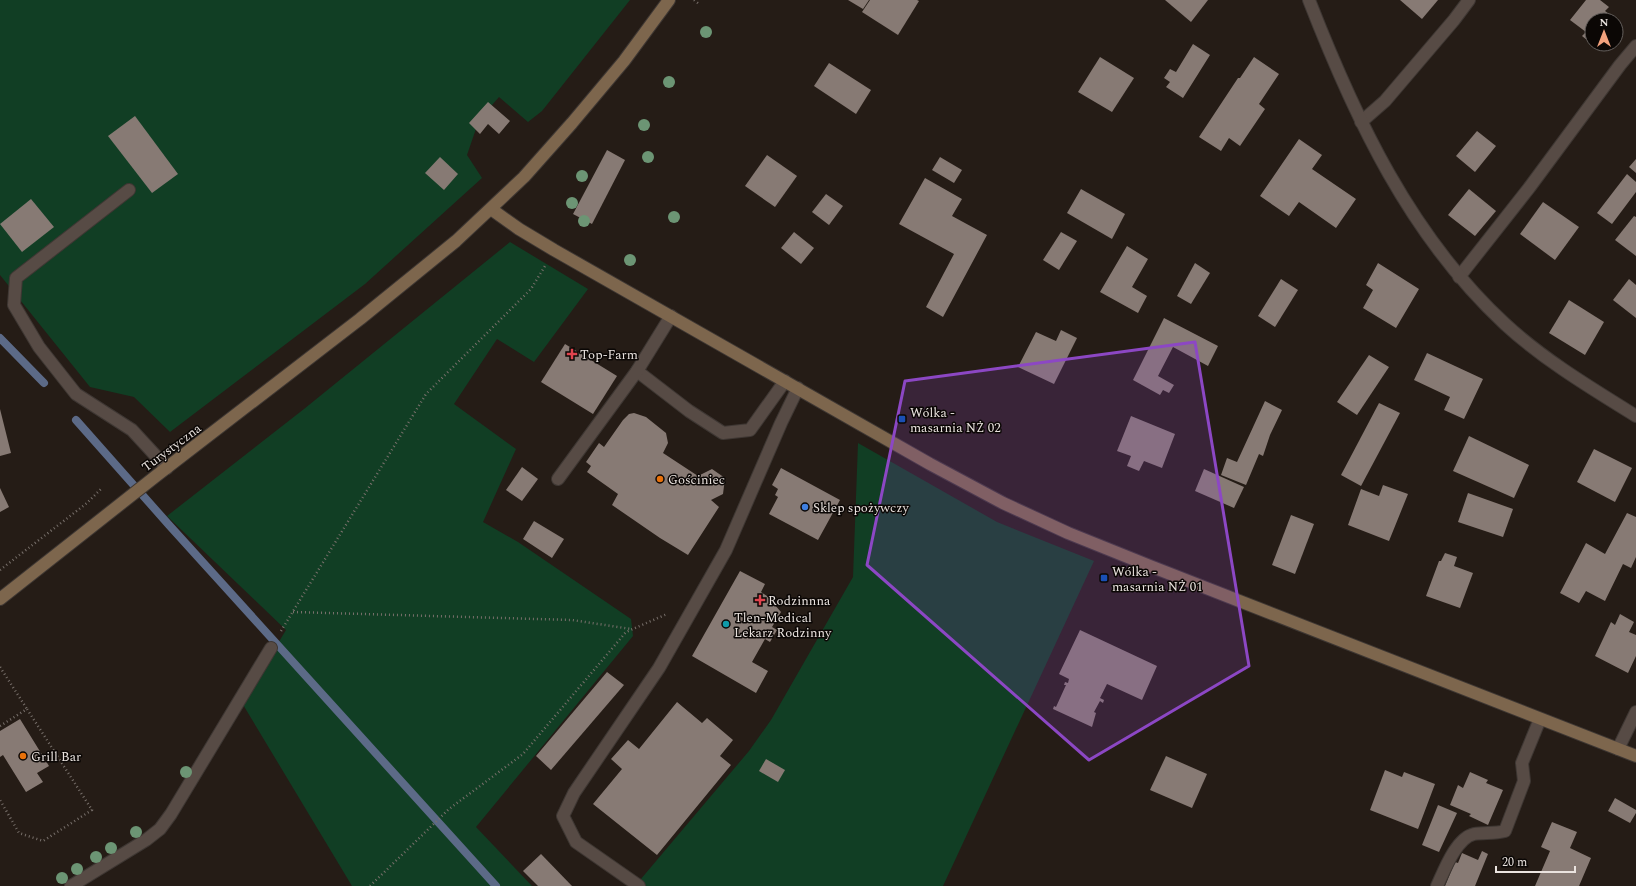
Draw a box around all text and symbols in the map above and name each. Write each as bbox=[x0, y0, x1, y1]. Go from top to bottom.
north arrow bbox=[1584, 12, 1624, 52]
text: N bbox=[1600, 14, 1609, 31]
place label: Top-Farm bbox=[580, 345, 638, 365]
marker: Top-Farm bbox=[567, 349, 577, 359]
place label: Wólka - masarnia NŻ 02 bbox=[910, 403, 1001, 438]
marker: Wólka - masarnia NŻ 02 bbox=[897, 414, 907, 424]
street label: Turystyczna bbox=[138, 418, 206, 477]
place label: Gościniec bbox=[668, 470, 725, 490]
marker: Gościniec bbox=[655, 474, 665, 484]
place label: Sklep spożywczy bbox=[813, 498, 909, 518]
marker: Sklep spożywczy bbox=[800, 502, 810, 512]
place label: Wólka - masarnia NŻ 01 bbox=[1112, 562, 1203, 597]
marker: Wólka - masarnia NŻ 01 bbox=[1099, 573, 1109, 583]
place label: Rodzinnna bbox=[768, 591, 831, 611]
marker: Rodzinnna bbox=[755, 595, 765, 605]
place label: Tlen-Medical Lekarz Rodzinny bbox=[734, 608, 832, 643]
marker: Tlen-Medical Lekarz Rodzinny bbox=[721, 619, 731, 629]
place label: Grill Bar bbox=[31, 747, 81, 767]
marker: Grill Bar bbox=[18, 751, 28, 761]
scale bar bbox=[1496, 848, 1575, 874]
text: 20 m bbox=[1502, 853, 1527, 872]

